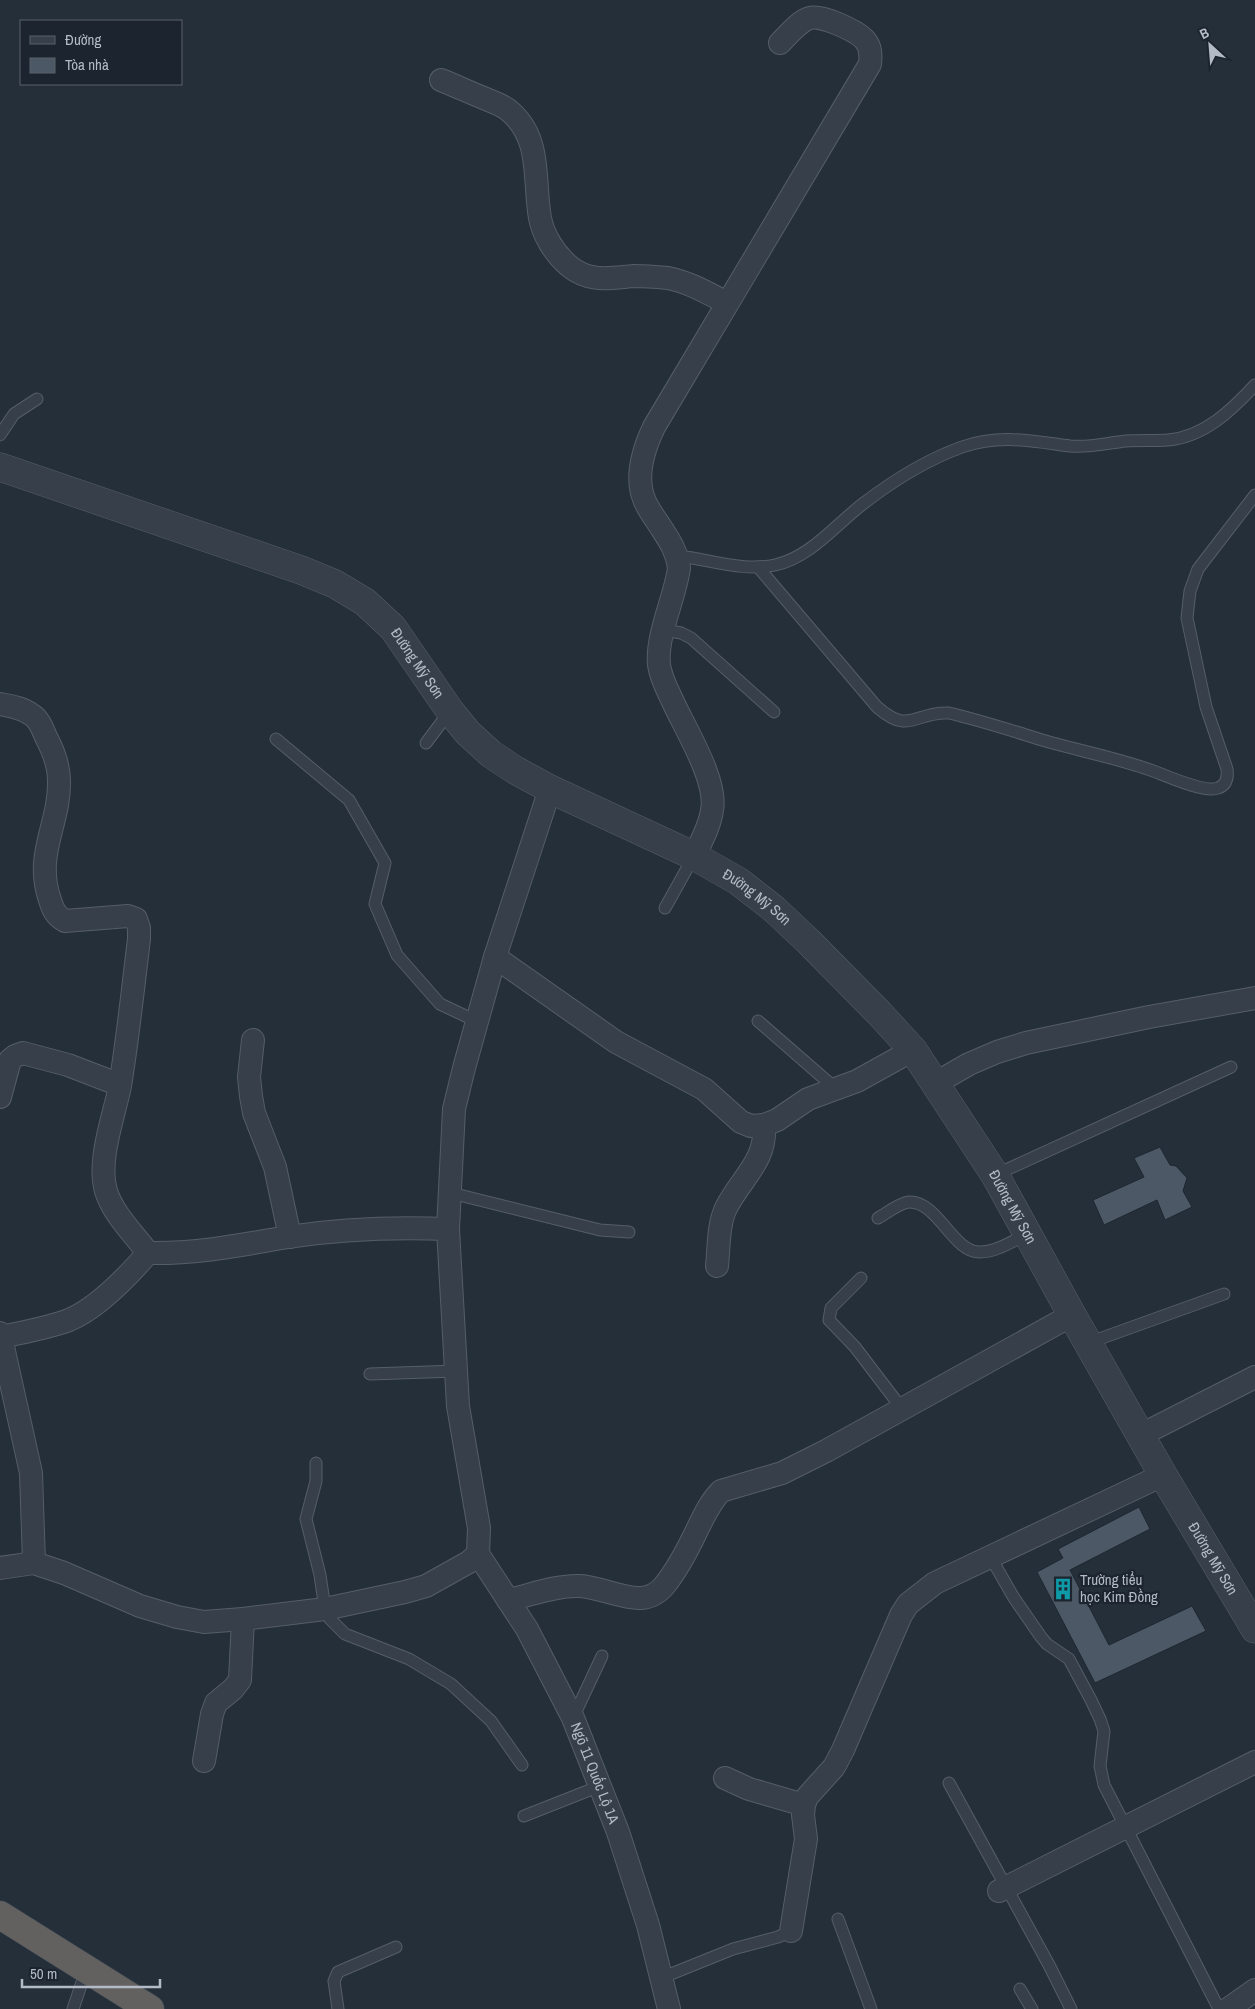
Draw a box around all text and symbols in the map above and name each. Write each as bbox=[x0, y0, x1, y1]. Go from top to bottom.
legend bbox=[20, 20, 182, 85]
north arrow bbox=[1185, 20, 1235, 70]
text: B bbox=[1197, 23, 1212, 43]
text: Đường bbox=[65, 29, 101, 50]
text: Tòa nhà bbox=[65, 54, 109, 75]
street label: Đường Mỹ Sơn bbox=[386, 624, 449, 703]
street label: Đường Mỹ Sơn bbox=[719, 863, 796, 930]
street label: Đường Mỹ Sơn bbox=[984, 1166, 1042, 1247]
street label: Đường Mỹ Sơn bbox=[1184, 1518, 1243, 1599]
place label: Trường tiểu học Kim Đồng bbox=[1080, 1569, 1158, 1607]
building icon: Trường tiểu học Kim Đồng bbox=[1050, 1576, 1076, 1602]
street label: Ngõ 11 Quốc Lộ 1A bbox=[566, 1719, 625, 1827]
scale bar bbox=[22, 1956, 160, 1988]
text: 50 m bbox=[30, 1963, 57, 1984]

